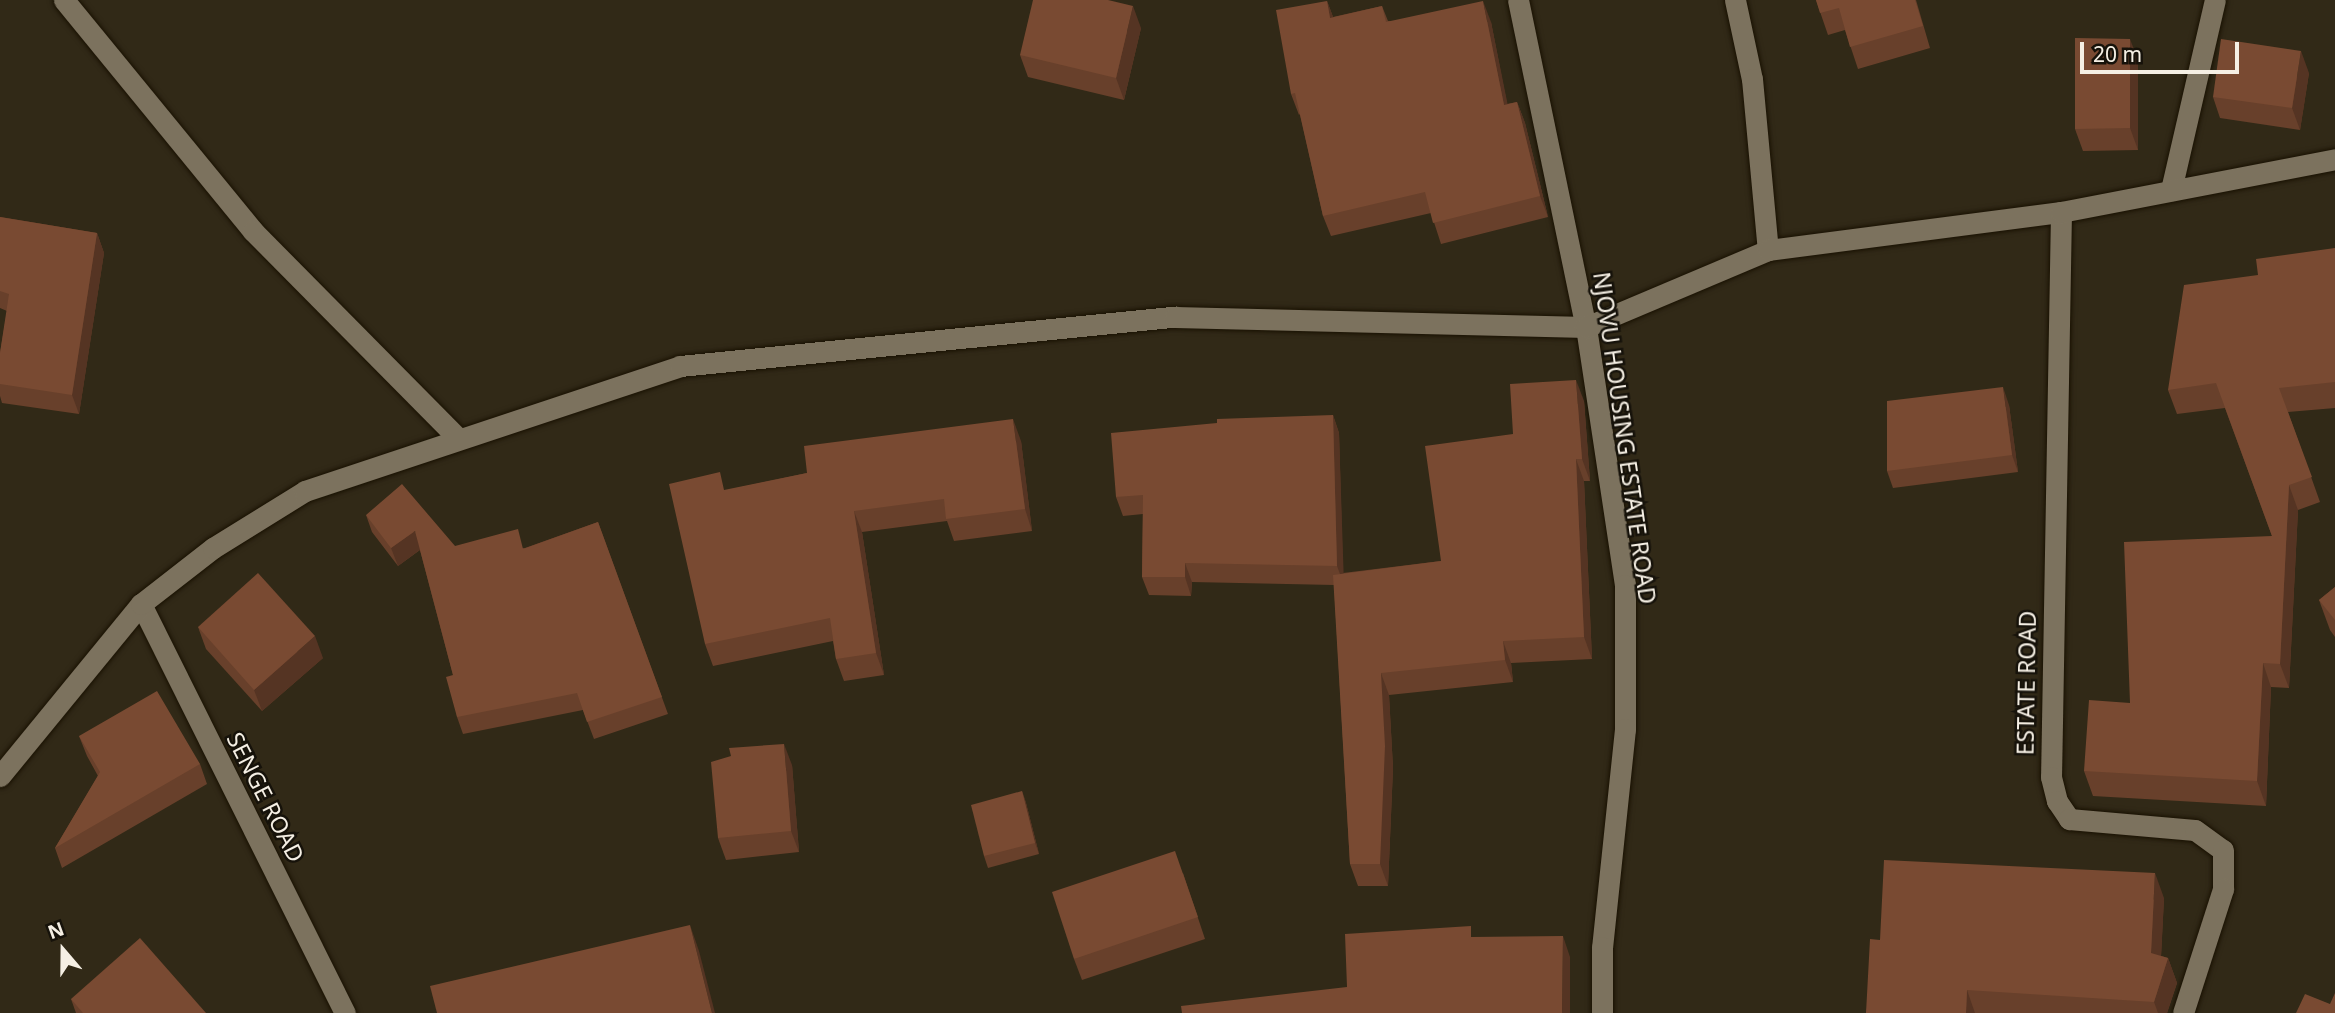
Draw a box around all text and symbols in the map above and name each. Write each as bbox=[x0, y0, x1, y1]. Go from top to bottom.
scale bar bbox=[2083, 28, 2242, 72]
text: 20 m bbox=[2093, 40, 2142, 68]
street label: NJOVU HOUSING ESTATE ROAD bbox=[1588, 270, 1662, 606]
street label: ESTATE ROAD bbox=[2011, 611, 2041, 755]
street label: SENGE ROAD bbox=[222, 728, 310, 866]
north arrow bbox=[28, 915, 98, 985]
text: N bbox=[44, 915, 68, 945]

